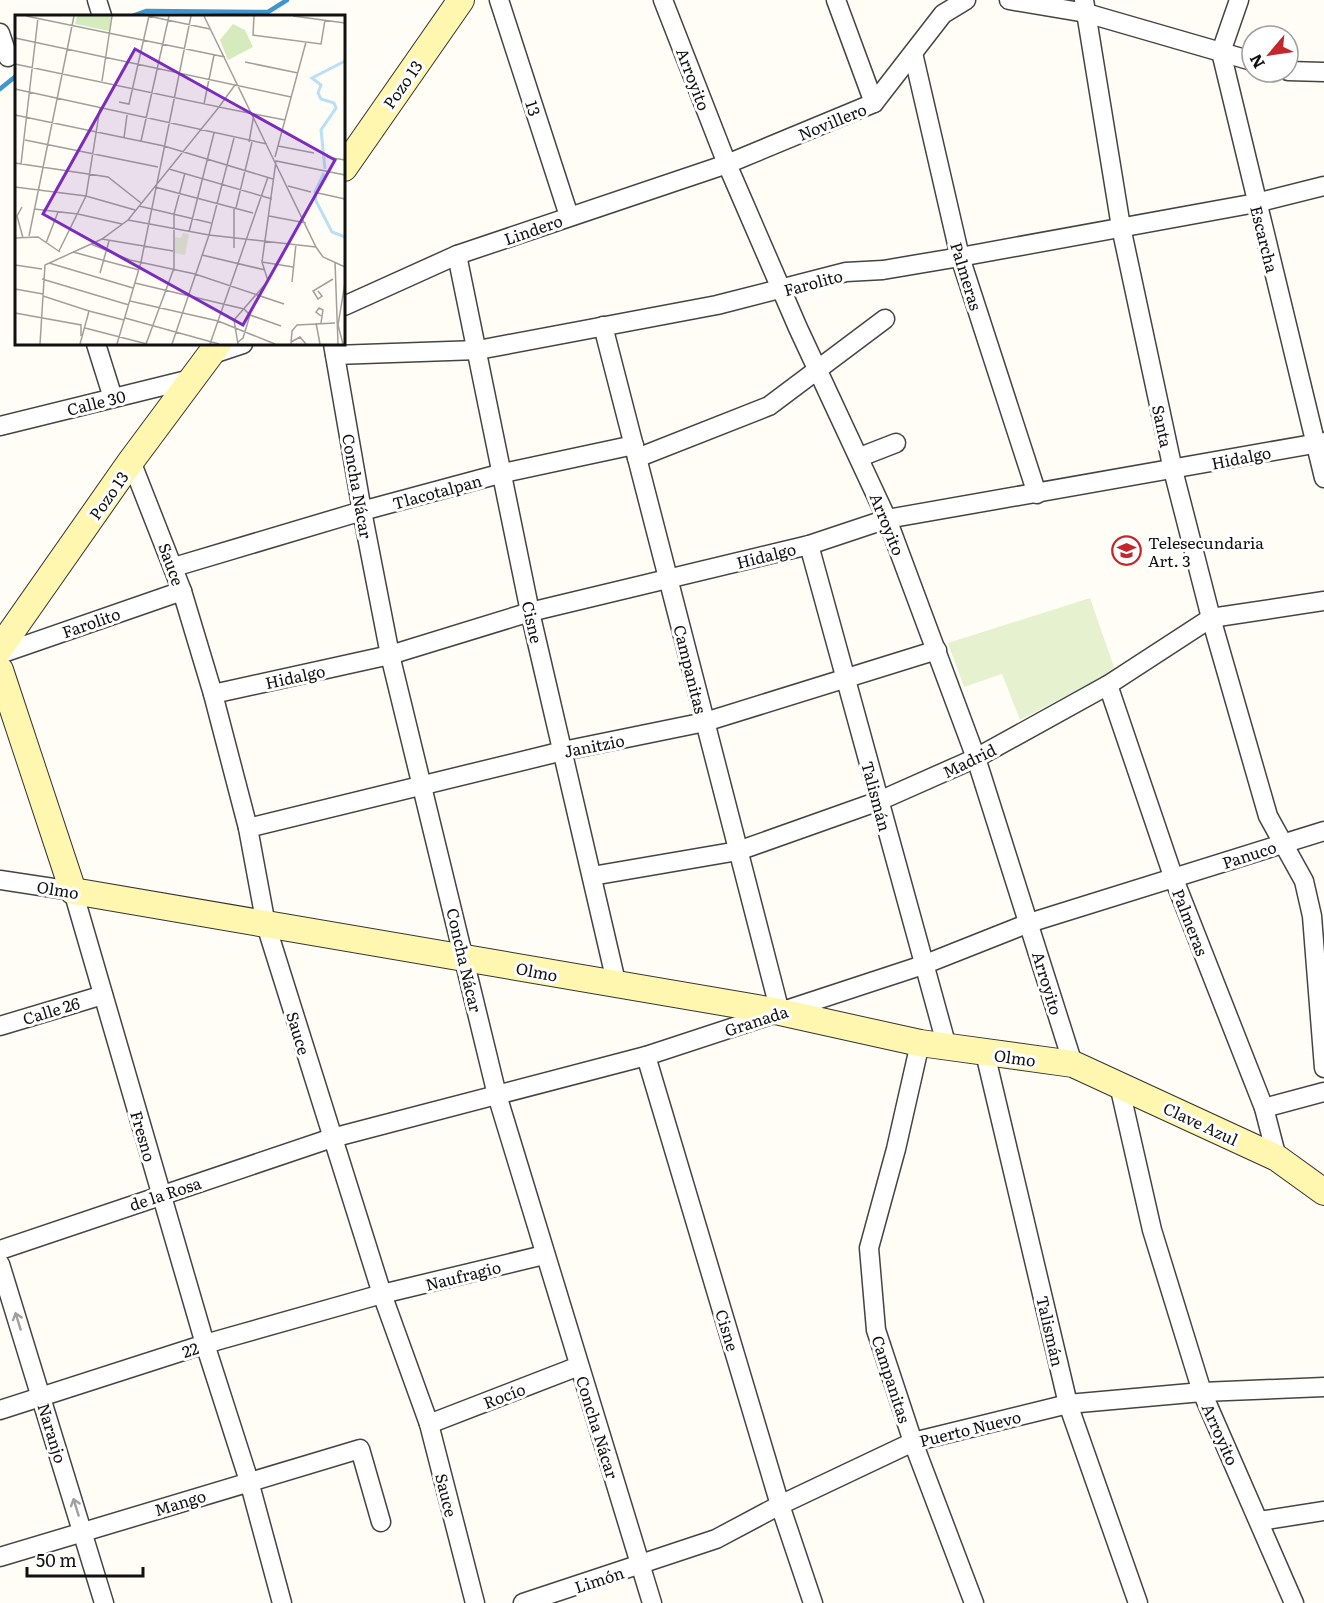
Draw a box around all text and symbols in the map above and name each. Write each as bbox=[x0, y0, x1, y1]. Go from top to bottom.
inset map bbox=[15, 15, 345, 345]
north arrow bbox=[1240, 24, 1300, 84]
street label: Arroyito bbox=[671, 44, 717, 114]
text: N bbox=[1242, 50, 1270, 73]
street label: Pozo 13 bbox=[377, 55, 427, 113]
street label: Novillero bbox=[794, 96, 870, 146]
street label: 13 bbox=[520, 97, 548, 119]
street label: Escarcha bbox=[1245, 203, 1285, 275]
street label: Lindero bbox=[500, 208, 566, 250]
street label: Palmeras bbox=[945, 239, 989, 313]
street label: Farolito bbox=[781, 263, 845, 301]
street label: Calle 30 bbox=[64, 383, 128, 421]
street label: Santa bbox=[1147, 403, 1179, 450]
street label: Concha Nácar bbox=[337, 432, 379, 541]
street label: Hidalgo bbox=[1209, 439, 1273, 475]
street label: Pozo 13 bbox=[83, 466, 133, 524]
street label: Tlacotalpan bbox=[390, 467, 485, 514]
street label: Arroyito bbox=[865, 489, 911, 559]
place label: Telesecundaria Art. 3 bbox=[1148, 530, 1264, 572]
school or university icon: Telesecundaria Art. 3 bbox=[1111, 535, 1143, 567]
street label: Hidalgo bbox=[734, 536, 798, 574]
street label: Sauce bbox=[153, 539, 191, 589]
street label: Cisne bbox=[517, 599, 549, 645]
street label: Farolito bbox=[59, 601, 123, 643]
street label: Campanitas bbox=[668, 622, 714, 716]
street label: Hidalgo bbox=[263, 658, 327, 694]
street label: Janitzio bbox=[562, 727, 626, 763]
street label: Madrid bbox=[938, 737, 1000, 783]
street label: Talismán bbox=[856, 758, 898, 834]
street label: Panuco bbox=[1219, 834, 1279, 874]
street label: Olmo bbox=[35, 874, 81, 904]
street label: Palmeras bbox=[1167, 885, 1215, 959]
street label: Concha Nácar bbox=[441, 906, 489, 1015]
street label: Arroyito bbox=[1027, 948, 1069, 1018]
street label: Olmo bbox=[514, 955, 560, 987]
street label: Calle 26 bbox=[20, 990, 83, 1030]
street label: Granada bbox=[721, 998, 791, 1042]
street label: Sauce bbox=[281, 1008, 317, 1058]
street label: Olmo bbox=[992, 1042, 1038, 1072]
street label: Clave Azul bbox=[1160, 1095, 1242, 1151]
street label: Fresno bbox=[125, 1108, 163, 1164]
street label: de la Rosa bbox=[126, 1170, 204, 1216]
street label: Naufragio bbox=[423, 1254, 503, 1296]
street label: Talismán bbox=[1031, 1293, 1071, 1369]
street label: Cisne bbox=[710, 1306, 746, 1354]
one-way arrow bbox=[12, 1312, 23, 1331]
street label: Campanitas bbox=[867, 1332, 917, 1426]
street label: 22 bbox=[179, 1335, 201, 1363]
street label: Concha Nácar bbox=[571, 1373, 625, 1482]
street label: Rocío bbox=[480, 1376, 528, 1414]
street label: Arroyito bbox=[1197, 1399, 1245, 1469]
street label: Naranjo bbox=[32, 1400, 74, 1466]
street label: Puerto Nuevo bbox=[917, 1404, 1023, 1452]
street label: Sauce bbox=[430, 1471, 464, 1519]
street label: Mango bbox=[151, 1483, 209, 1521]
one-way arrow bbox=[69, 1498, 80, 1517]
scale bar bbox=[27, 1540, 142, 1578]
text: 50 m bbox=[36, 1546, 77, 1573]
street label: Limón bbox=[571, 1560, 627, 1598]

